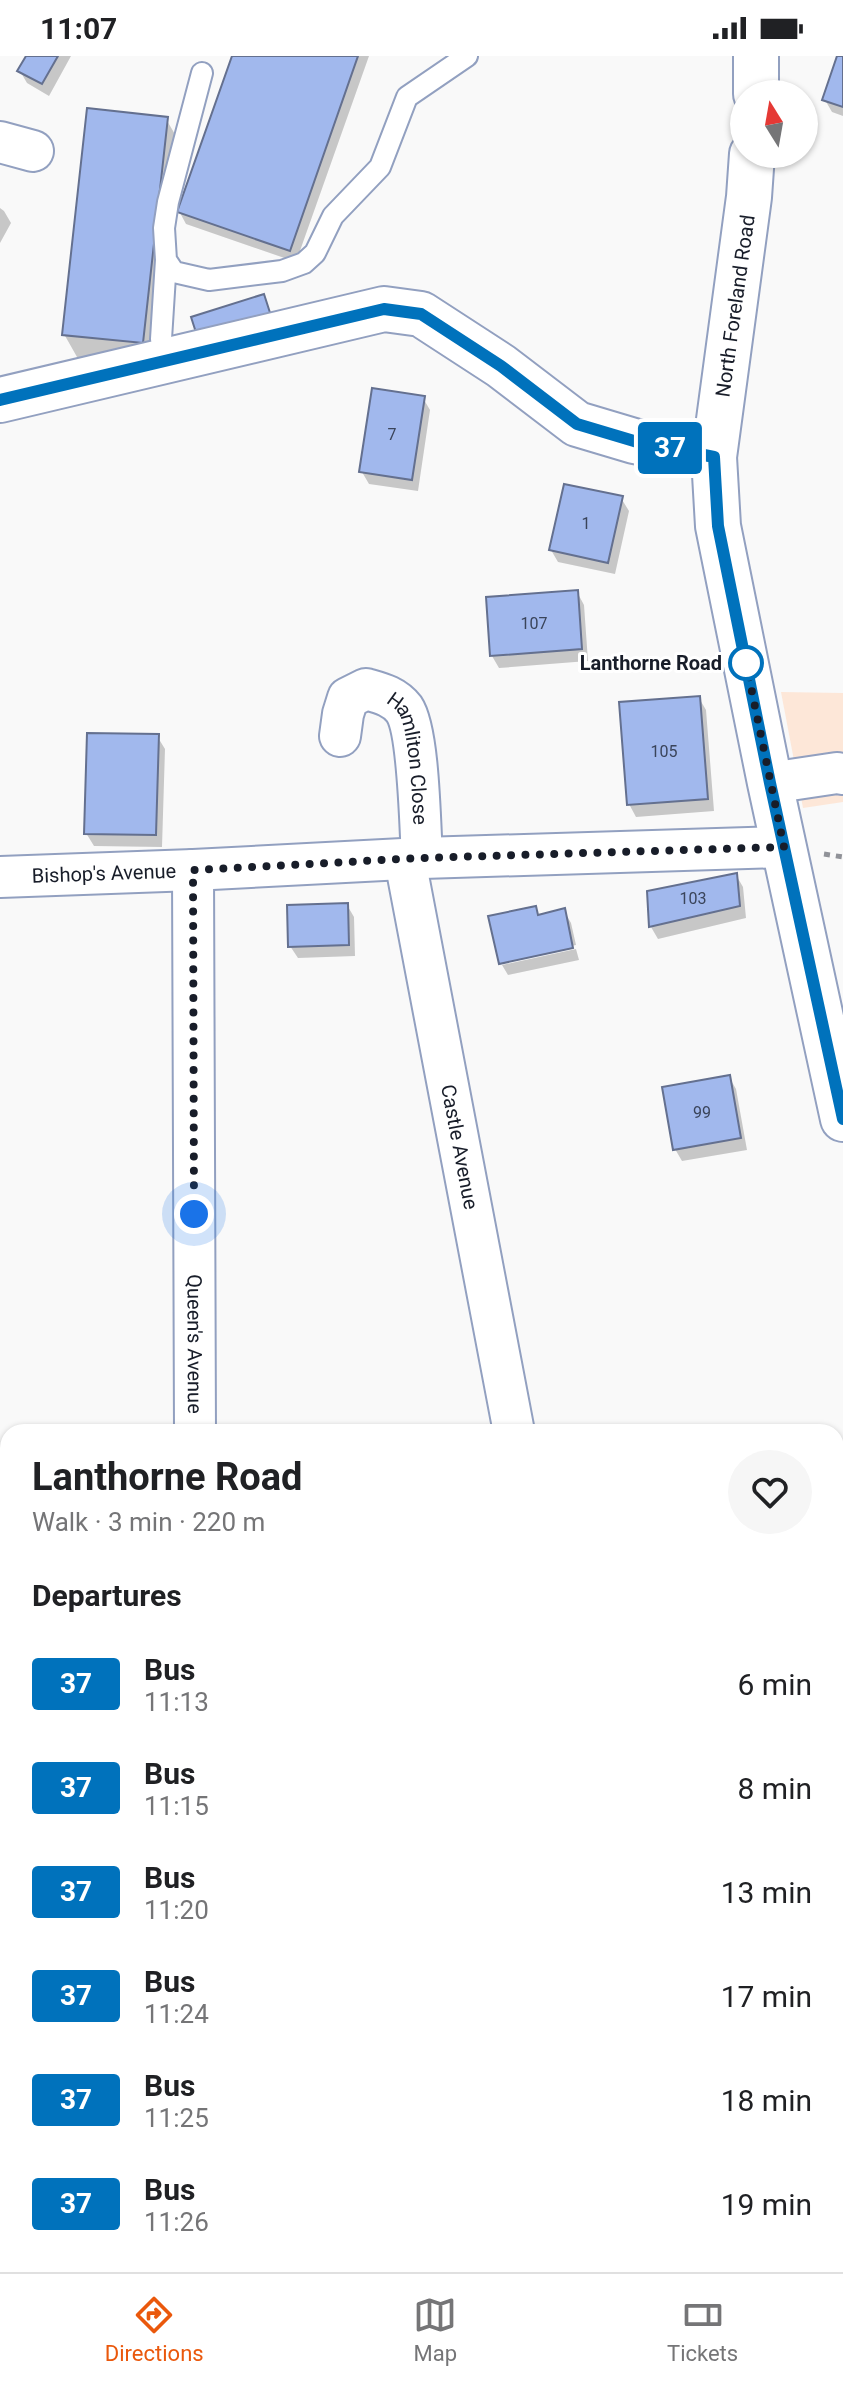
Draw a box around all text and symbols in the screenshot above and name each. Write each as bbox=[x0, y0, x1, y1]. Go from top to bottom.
text: 11:07 bbox=[40, 11, 117, 46]
north arrow bbox=[730, 80, 818, 168]
map controls bbox=[730, 80, 818, 168]
street label: North Foreland Road bbox=[710, 213, 760, 399]
line badge: 37 bbox=[634, 422, 706, 474]
house number: 7 bbox=[388, 425, 397, 444]
text: 37 bbox=[654, 431, 686, 464]
house number: 1 bbox=[582, 514, 591, 533]
house number: 107 bbox=[521, 614, 547, 633]
marker: Lanthorne Road bbox=[729, 646, 763, 680]
place label: Lanthorne Road bbox=[580, 651, 722, 675]
street label: Hamliton Close bbox=[383, 687, 432, 825]
house number: 105 bbox=[651, 742, 677, 761]
street label: Bishop's Avenue bbox=[31, 859, 177, 888]
house number: 103 bbox=[680, 889, 706, 908]
street label: Castle Avenue bbox=[436, 1082, 483, 1211]
house number: 99 bbox=[693, 1103, 711, 1122]
your location bbox=[174, 1194, 214, 1234]
street label: Queen's Avenue bbox=[182, 1274, 207, 1414]
button: heart bbox=[728, 1450, 812, 1534]
text: Lanthorne Road bbox=[32, 1455, 303, 1499]
text: Walk · 3 min · 220 m bbox=[32, 1507, 265, 1537]
text: Departures bbox=[32, 1578, 182, 1613]
text: Bus bbox=[144, 1652, 195, 1687]
text: 37 bbox=[60, 1667, 92, 1700]
text: 6 min bbox=[738, 1667, 812, 1702]
text: 11:13 bbox=[144, 1687, 209, 1717]
text: Bus bbox=[144, 1756, 195, 1791]
text: 37 bbox=[60, 1771, 92, 1804]
text: 8 min bbox=[738, 1771, 812, 1806]
text: 11:15 bbox=[144, 1791, 209, 1821]
text: Bus bbox=[144, 1860, 195, 1895]
text: 37 bbox=[60, 1875, 92, 1908]
text: 13 min bbox=[721, 1875, 812, 1910]
text: 11:20 bbox=[144, 1895, 209, 1925]
text: Bus bbox=[144, 1964, 195, 1999]
text: 37 bbox=[60, 1979, 92, 2012]
text: 17 min bbox=[721, 1979, 812, 2014]
text: 11:24 bbox=[144, 1999, 209, 2029]
text: Bus bbox=[144, 2068, 195, 2103]
text: 37 bbox=[60, 2083, 92, 2116]
text: 18 min bbox=[721, 2083, 812, 2118]
text: 11:25 bbox=[144, 2103, 209, 2133]
text: Bus bbox=[144, 2172, 195, 2207]
text: 37 bbox=[60, 2187, 92, 2220]
text: 19 min bbox=[721, 2187, 812, 2222]
text: 11:26 bbox=[144, 2207, 209, 2237]
tab: Directions bbox=[105, 2293, 204, 2366]
tab: Map bbox=[413, 2293, 457, 2366]
tab: Tickets bbox=[667, 2293, 738, 2366]

